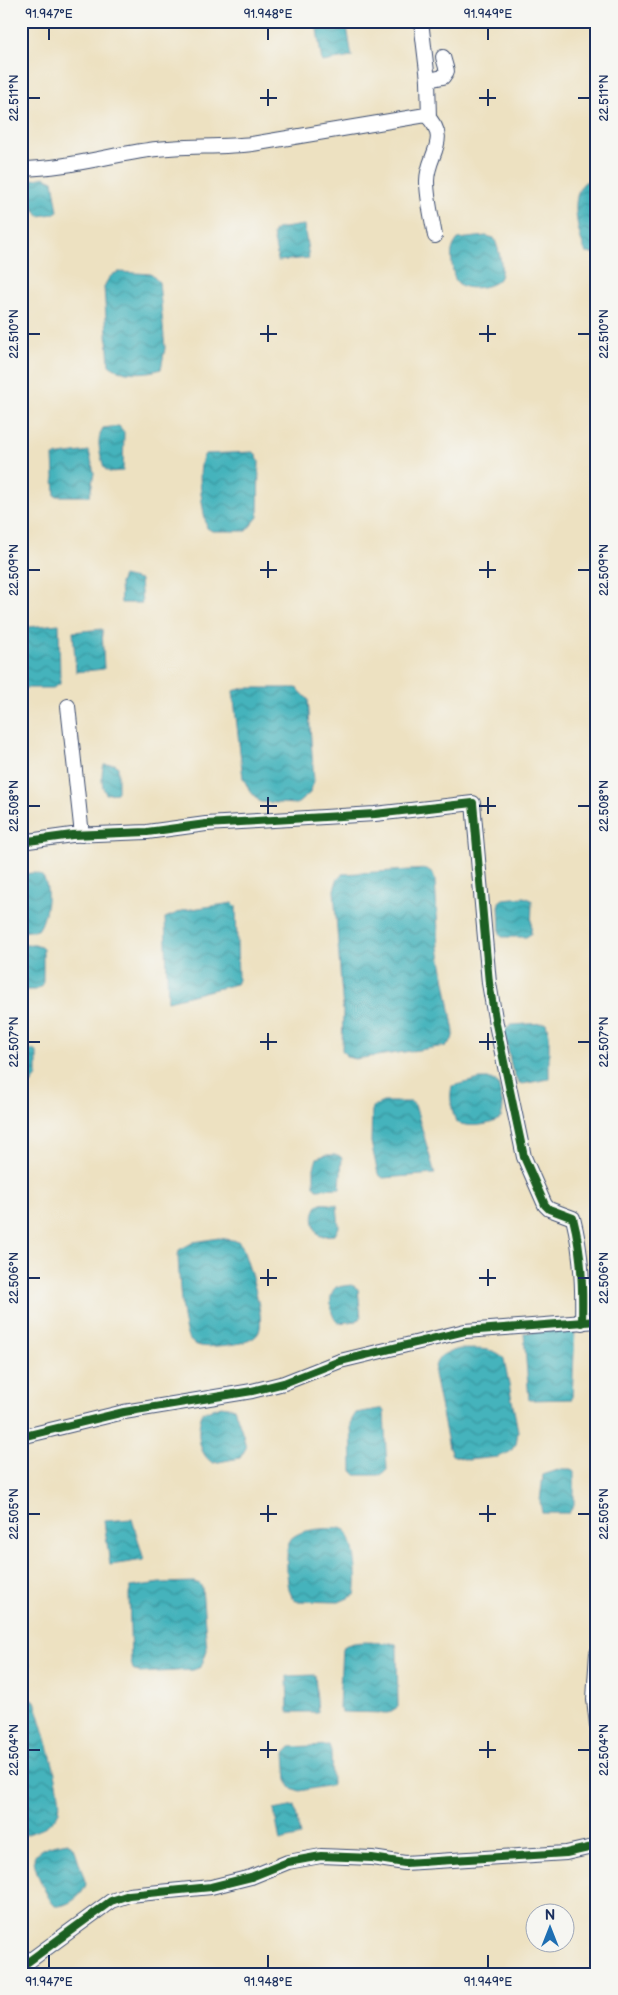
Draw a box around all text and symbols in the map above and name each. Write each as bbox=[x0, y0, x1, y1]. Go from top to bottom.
text: 91.947°E bbox=[25, 7, 73, 22]
text: 91.948°E bbox=[244, 7, 292, 22]
text: 91.949°E bbox=[464, 7, 512, 22]
text: 22.511°N bbox=[7, 74, 22, 122]
text: 22.511°N bbox=[597, 74, 612, 122]
text: 22.510°N bbox=[7, 309, 22, 359]
text: 22.510°N bbox=[597, 309, 612, 359]
text: 22.509°N bbox=[7, 544, 22, 596]
text: 22.509°N bbox=[597, 544, 612, 596]
text: 22.508°N bbox=[7, 780, 22, 832]
text: 22.508°N bbox=[597, 780, 612, 832]
text: 22.507°N bbox=[7, 1017, 22, 1067]
text: 22.507°N bbox=[597, 1017, 612, 1067]
text: 22.506°N bbox=[7, 1252, 22, 1304]
text: 22.506°N bbox=[597, 1252, 612, 1304]
text: 22.505°N bbox=[7, 1488, 22, 1540]
text: 22.505°N bbox=[597, 1488, 612, 1540]
text: 22.504°N bbox=[7, 1724, 22, 1776]
text: 22.504°N bbox=[597, 1724, 612, 1776]
north arrow bbox=[526, 1902, 576, 1952]
text: N bbox=[545, 1907, 555, 1924]
text: 91.947°E bbox=[25, 1975, 73, 1990]
text: 91.948°E bbox=[244, 1975, 292, 1990]
text: 91.949°E bbox=[464, 1975, 512, 1990]

